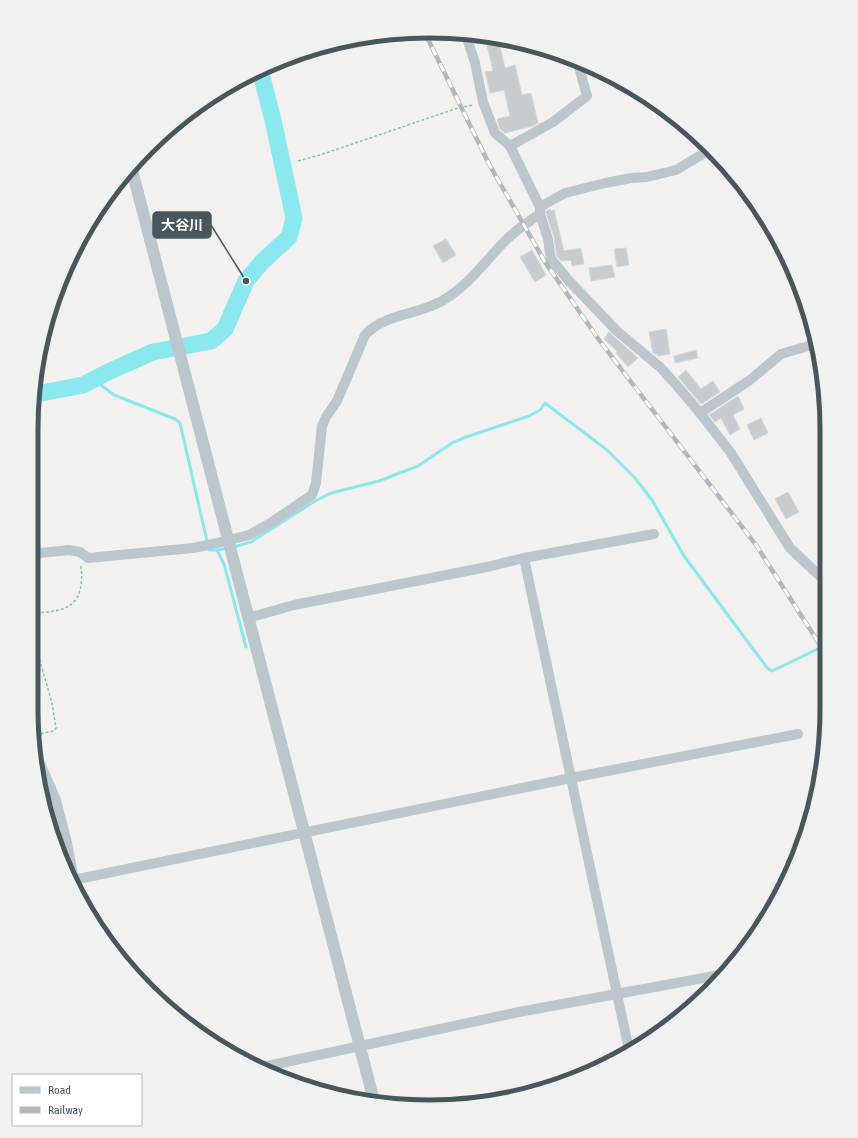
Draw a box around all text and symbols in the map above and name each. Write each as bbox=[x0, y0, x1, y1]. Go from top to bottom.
callout: 大谷川 bbox=[153, 212, 211, 238]
text: 大谷川 bbox=[161, 217, 203, 233]
legend bbox=[12, 1074, 142, 1126]
text: Road bbox=[48, 1083, 71, 1097]
text: Railway bbox=[48, 1103, 83, 1117]

